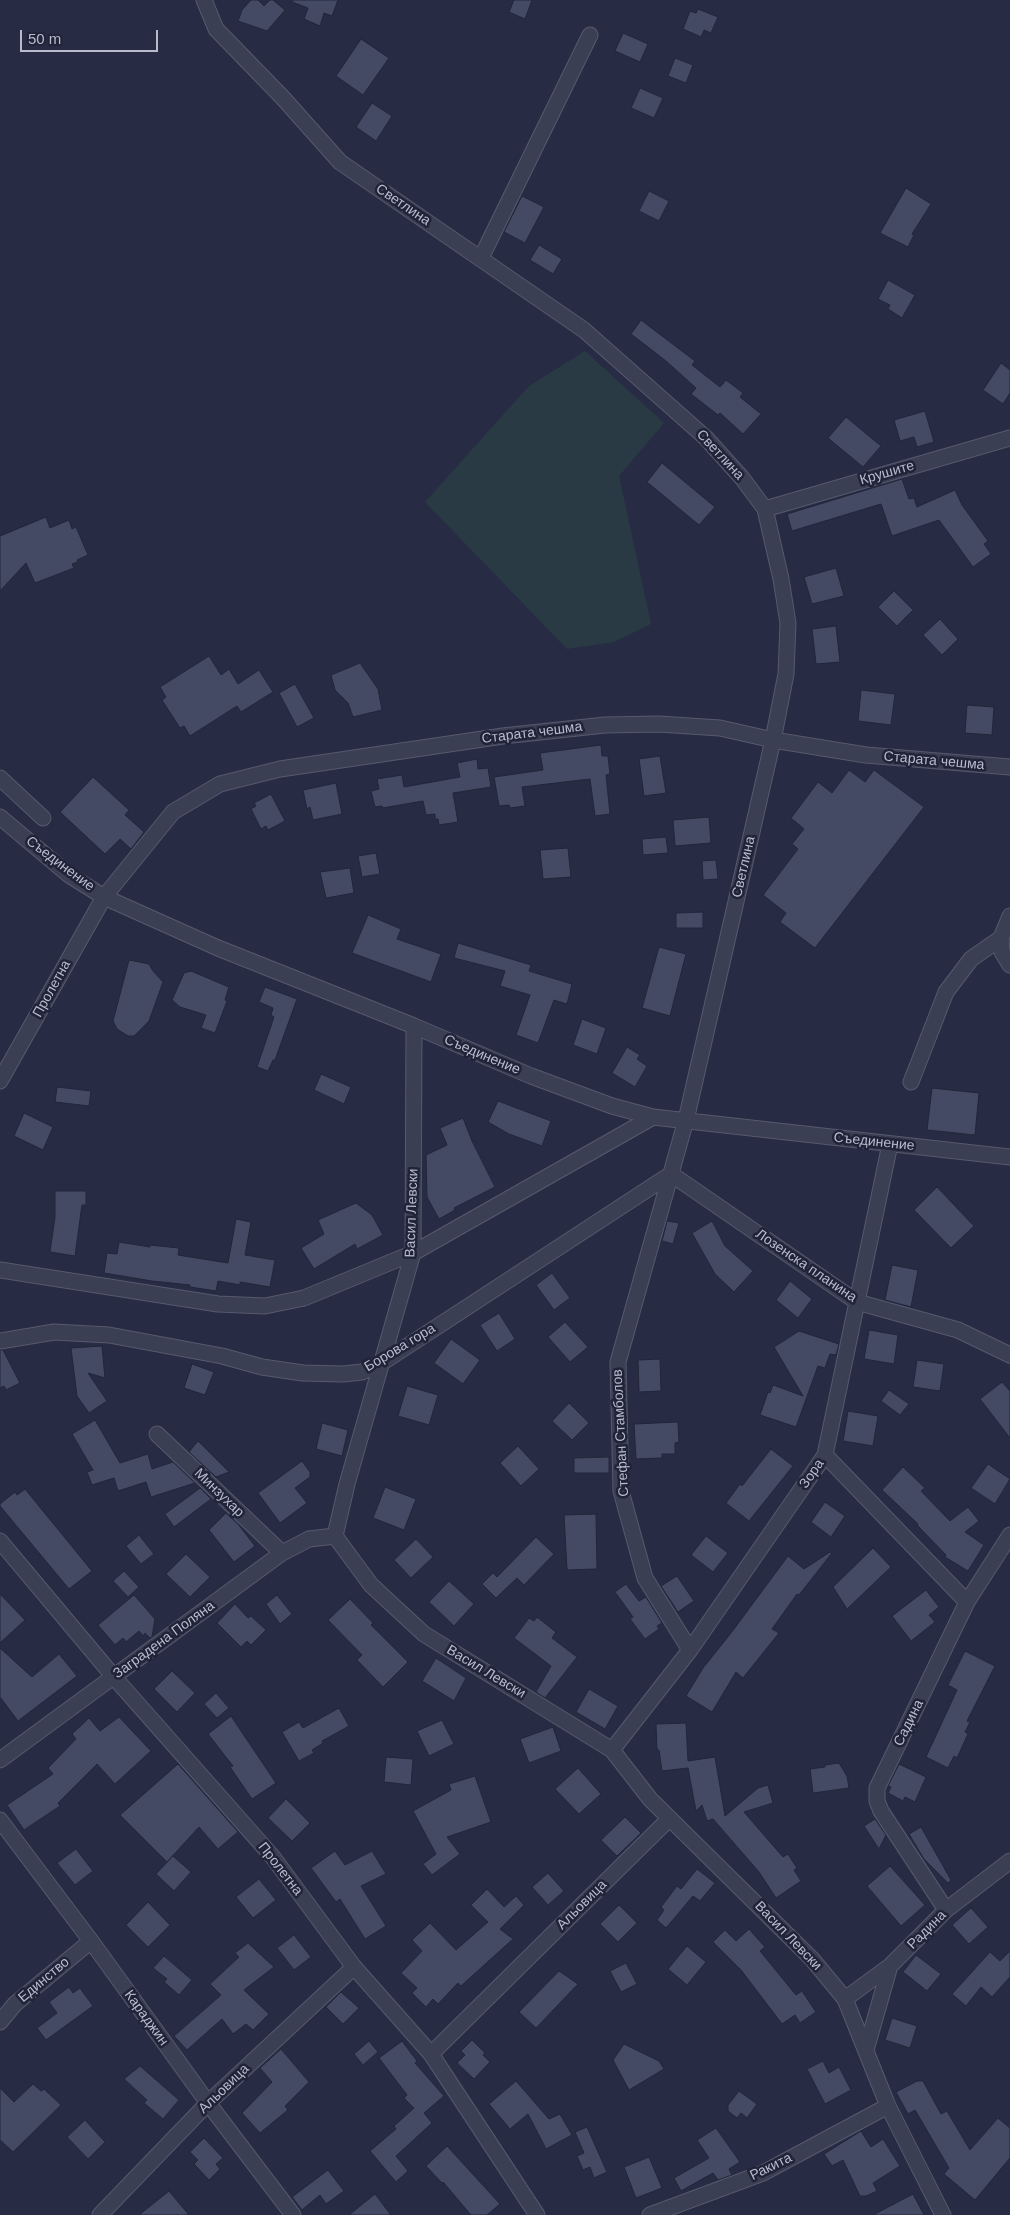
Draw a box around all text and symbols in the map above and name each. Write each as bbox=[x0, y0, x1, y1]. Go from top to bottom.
scale bar bbox=[22, 20, 160, 52]
text: 50 m bbox=[28, 30, 61, 47]
street label: Светлина bbox=[372, 181, 434, 229]
street label: Светлина bbox=[693, 426, 747, 484]
street label: Крушите bbox=[858, 457, 916, 489]
street label: Старата чешма bbox=[481, 719, 583, 747]
street label: Старата чешма bbox=[883, 748, 985, 774]
street label: Съединение bbox=[23, 833, 97, 895]
street label: Светлина bbox=[729, 835, 759, 899]
street label: Пролетна bbox=[29, 957, 75, 1021]
street label: Съединение bbox=[441, 1031, 523, 1079]
street label: Съединение bbox=[833, 1129, 915, 1155]
street label: Васил Левски bbox=[402, 1168, 422, 1258]
street label: Лозенска планина bbox=[752, 1226, 860, 1306]
street label: Борова гора bbox=[362, 1320, 438, 1376]
street label: Стефан Стамболов bbox=[609, 1369, 633, 1497]
street label: Зора bbox=[796, 1456, 828, 1492]
street label: Минзухар bbox=[191, 1465, 247, 1521]
street label: Заградена Поляна bbox=[110, 1598, 218, 1682]
street label: Васил Левски bbox=[443, 1642, 529, 1702]
street label: Садина bbox=[891, 1697, 927, 1749]
street label: Пролетна bbox=[254, 1839, 306, 1899]
street label: Альовица bbox=[554, 1877, 610, 1933]
street label: Васил Левски bbox=[751, 1898, 825, 1974]
street label: Радина bbox=[904, 1907, 950, 1953]
street label: Единство bbox=[15, 1954, 73, 2006]
street label: Караджин bbox=[120, 1987, 172, 2049]
street label: Альовица bbox=[195, 2061, 253, 2117]
street label: Ракита bbox=[747, 2150, 795, 2184]

